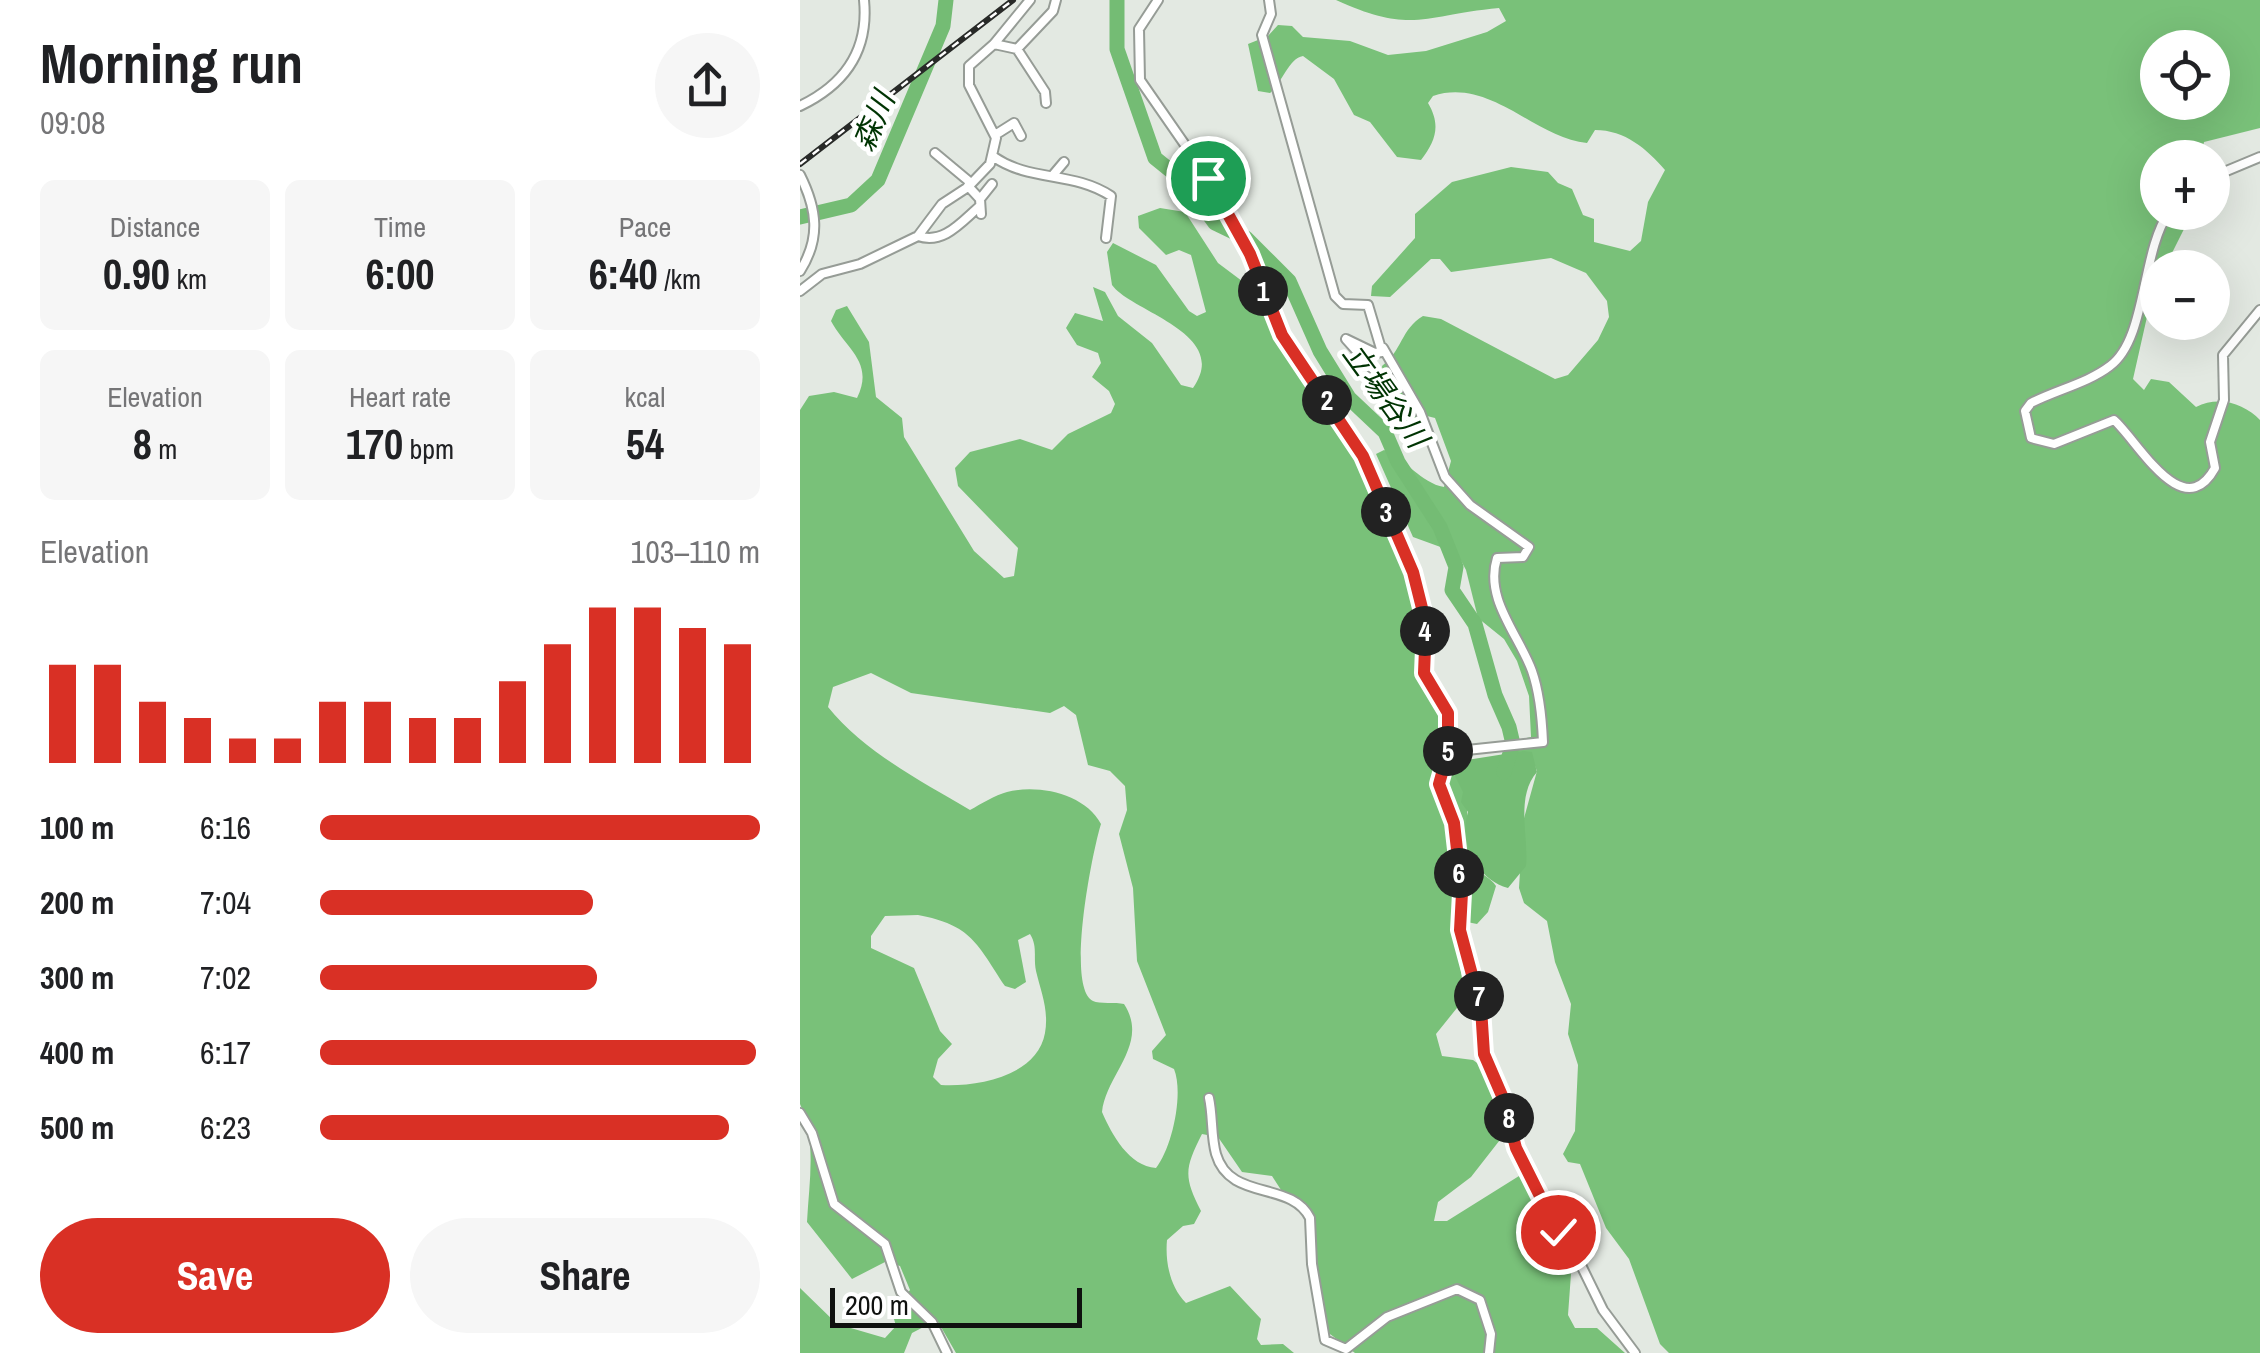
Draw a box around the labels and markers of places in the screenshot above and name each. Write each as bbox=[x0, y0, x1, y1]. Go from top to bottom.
pin bbox=[1166, 136, 1251, 221]
pin: 1 bbox=[1238, 266, 1288, 316]
pin: 2 bbox=[1302, 375, 1352, 425]
pin: 3 bbox=[1361, 487, 1411, 537]
pin: 4 bbox=[1400, 606, 1450, 656]
pin: 5 bbox=[1423, 726, 1473, 776]
pin: 6 bbox=[1434, 848, 1484, 898]
pin: 7 bbox=[1454, 971, 1504, 1021]
pin: 8 bbox=[1484, 1093, 1534, 1143]
pin bbox=[1516, 1190, 1601, 1275]

